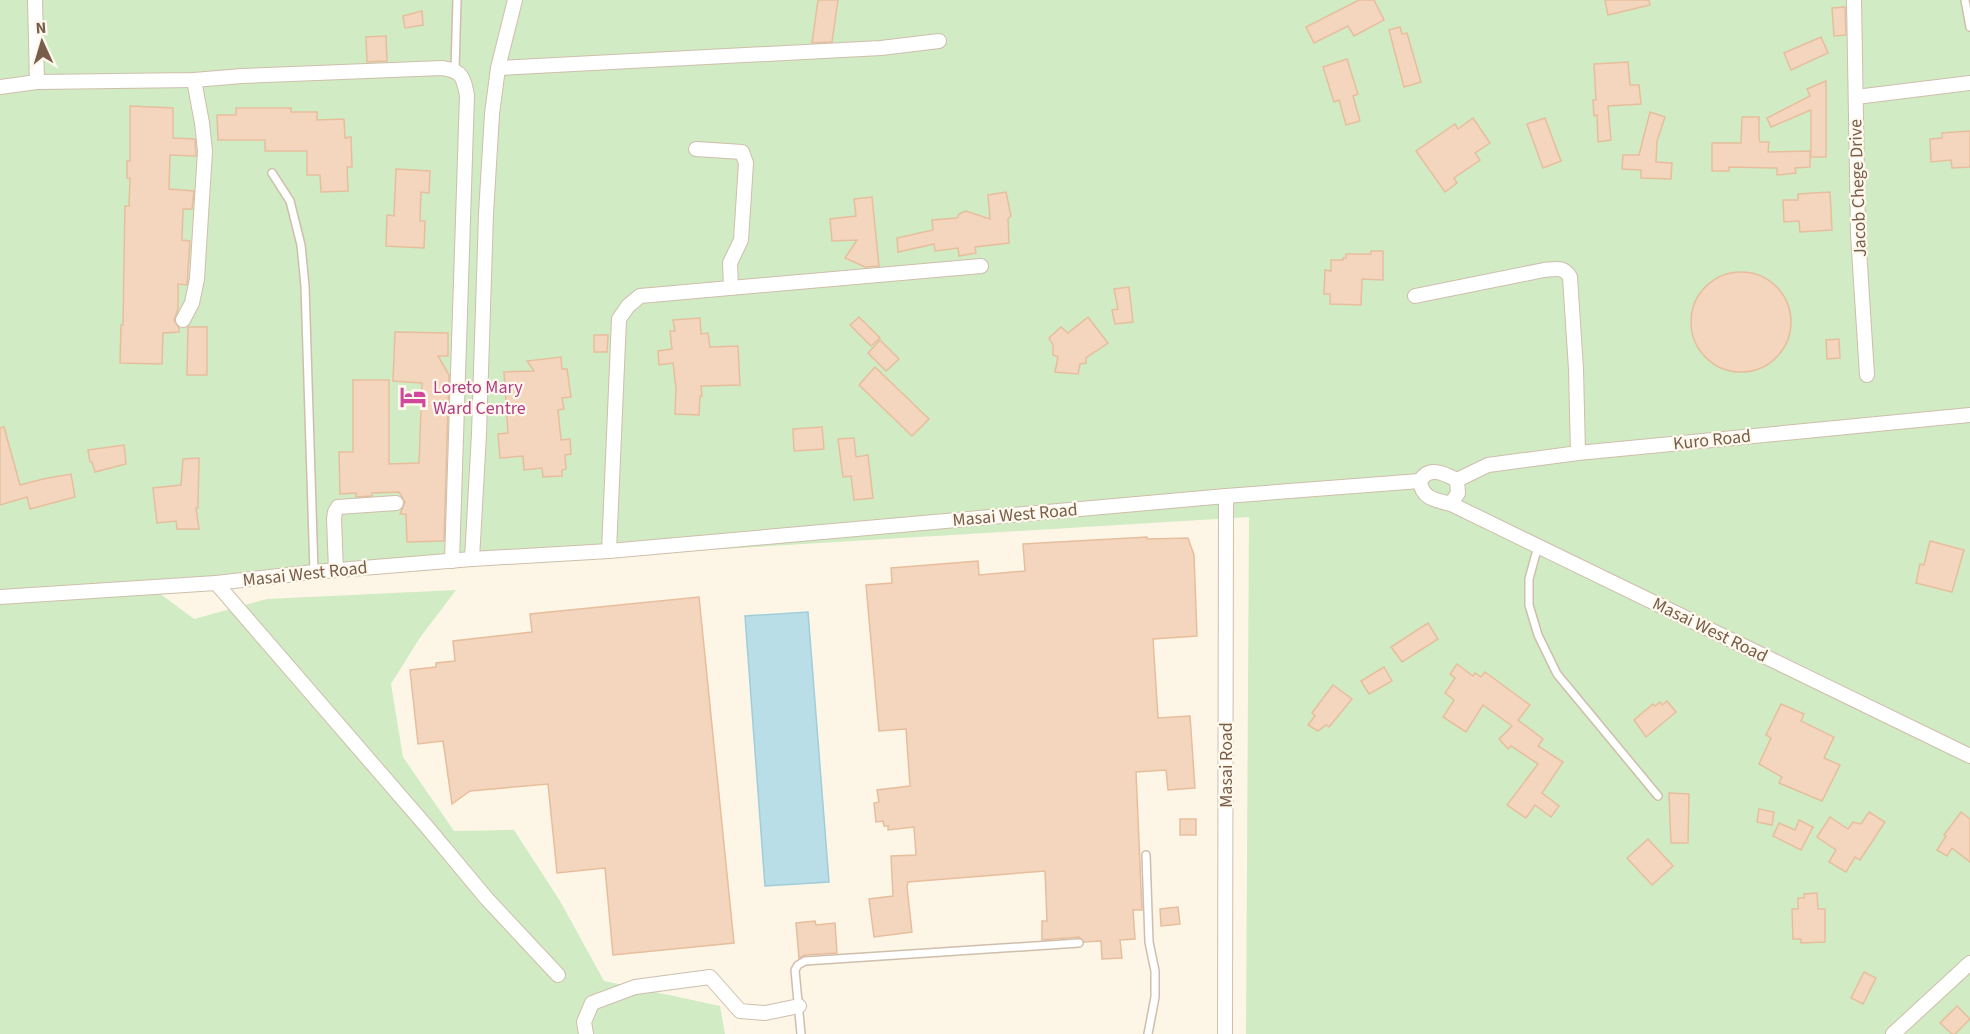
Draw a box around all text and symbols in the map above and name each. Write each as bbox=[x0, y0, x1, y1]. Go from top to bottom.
north arrow bbox=[12, 12, 72, 72]
text: N bbox=[35, 17, 47, 39]
street label: Jacob Chege Drive bbox=[1843, 119, 1873, 257]
place label: Loreto Mary Ward Centre bbox=[433, 375, 526, 421]
hotel icon: Loreto Mary Ward Centre bbox=[398, 382, 428, 412]
street label: Kuro Road bbox=[1672, 423, 1752, 457]
street label: Masai West Road bbox=[951, 497, 1079, 533]
street label: Masai West Road bbox=[241, 555, 369, 593]
street label: Masai West Road bbox=[1648, 591, 1772, 669]
street label: Masai Road bbox=[1214, 722, 1239, 808]

